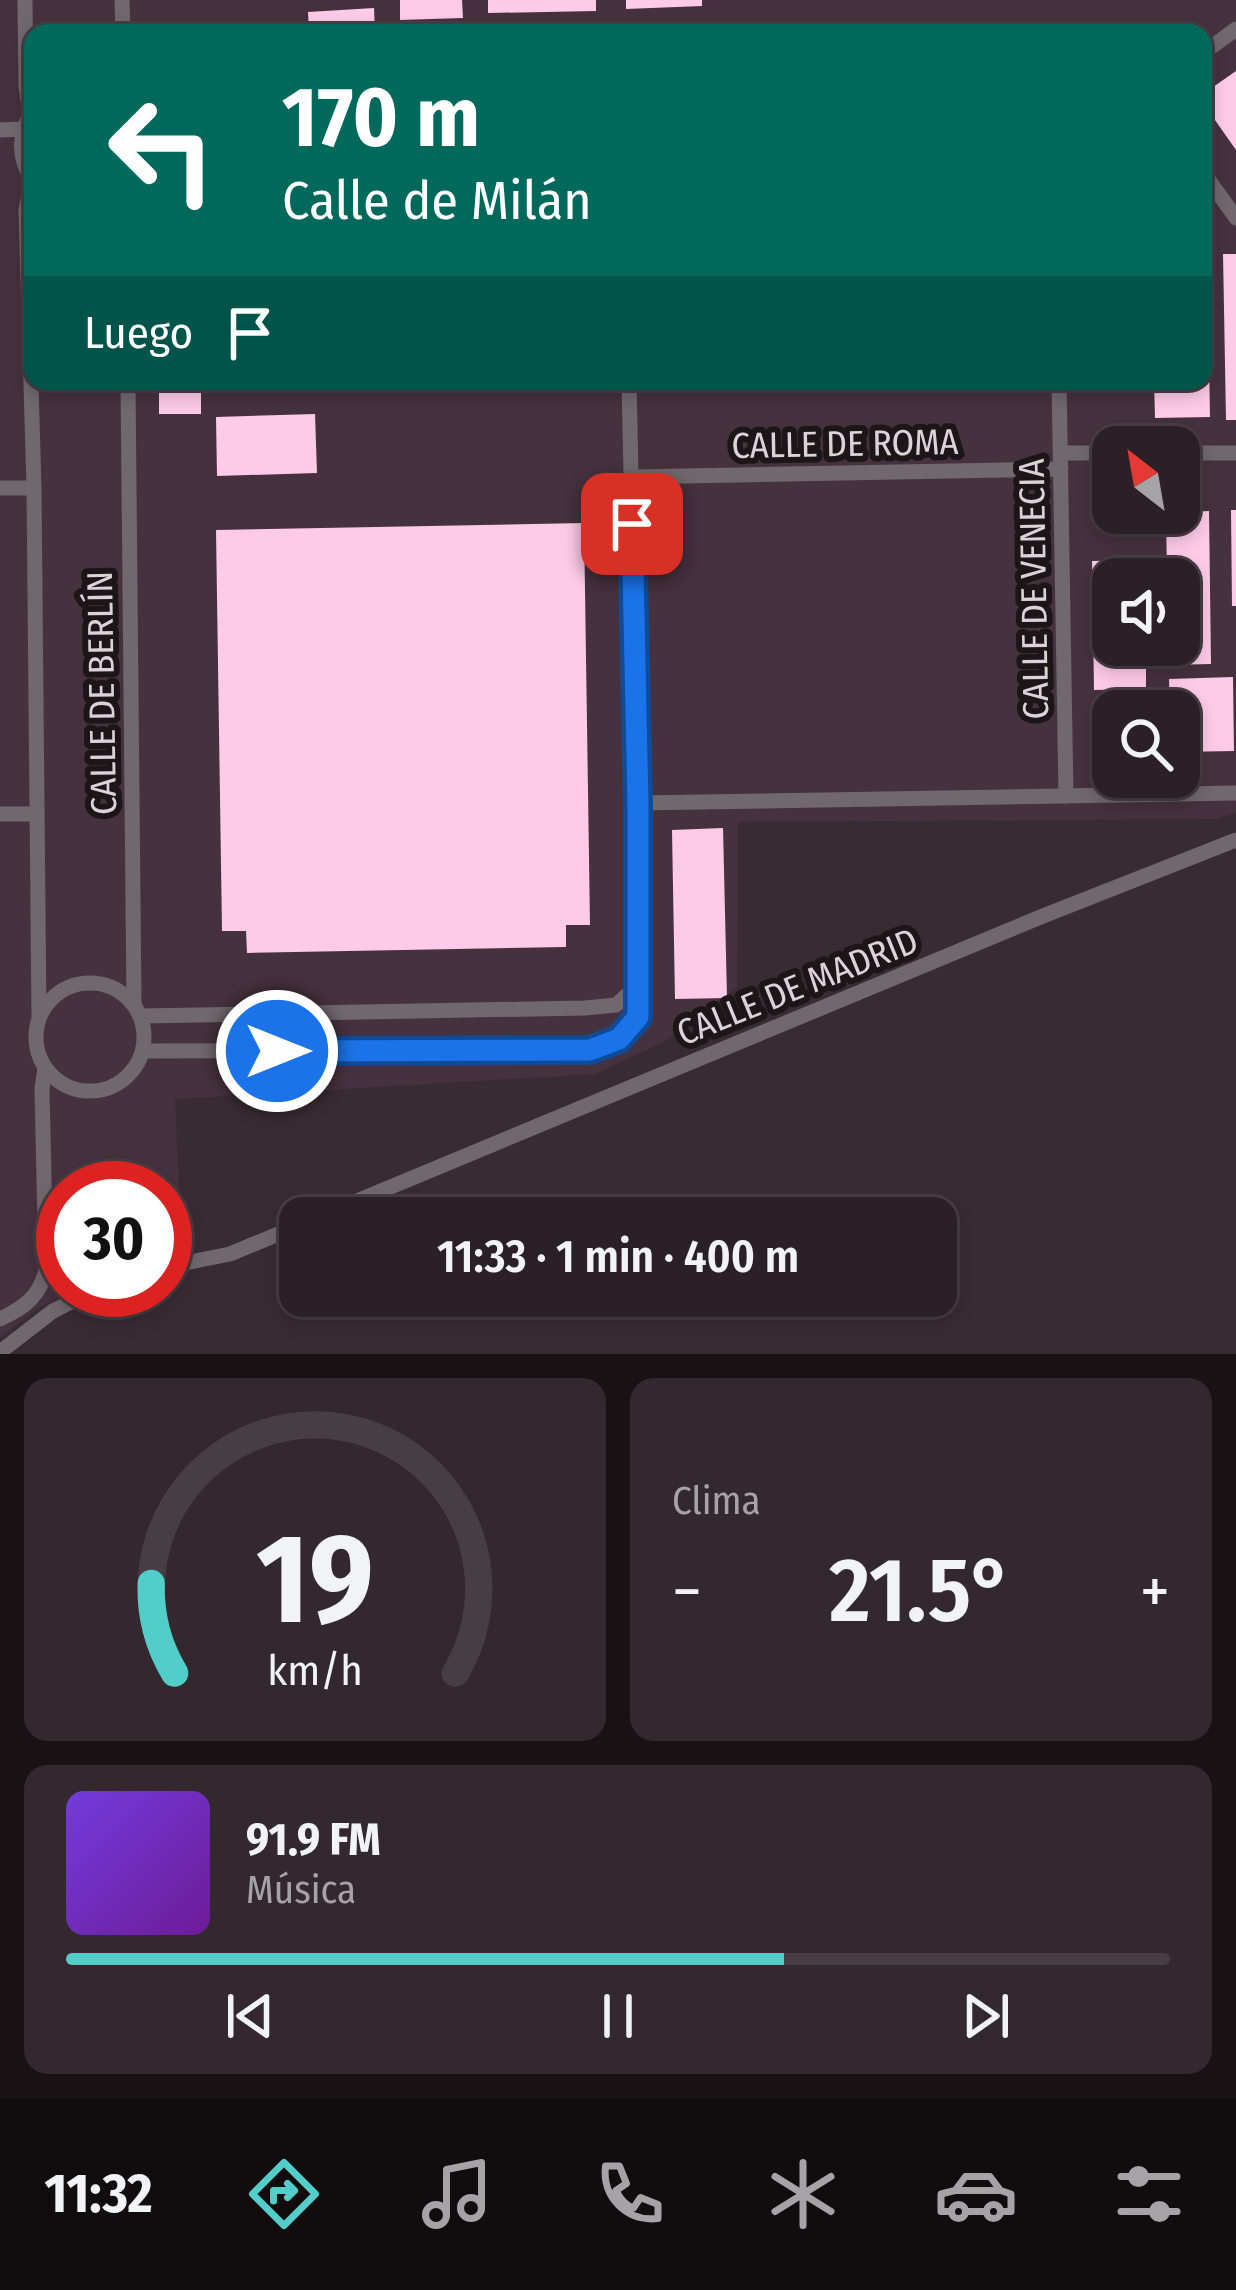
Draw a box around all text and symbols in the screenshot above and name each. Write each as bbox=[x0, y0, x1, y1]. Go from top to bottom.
text: 170 m bbox=[282, 67, 480, 168]
icon: left bbox=[84, 72, 240, 228]
text: Calle de Milán bbox=[282, 169, 592, 233]
icon: arrive bbox=[217, 300, 283, 366]
text: Luego bbox=[84, 306, 193, 360]
street label: CALLE DE ROMA bbox=[731, 420, 959, 468]
north arrow bbox=[1092, 426, 1200, 534]
map controls bbox=[1092, 426, 1200, 798]
street label: CALLE DE VENECIA bbox=[1010, 458, 1058, 720]
pin bbox=[581, 473, 683, 575]
icon: arrive bbox=[599, 491, 665, 557]
button: sound bbox=[1092, 558, 1200, 666]
street label: CALLE DE BERLÍN bbox=[77, 571, 126, 815]
button: search bbox=[1092, 690, 1200, 798]
street label: CALLE DE MADRID bbox=[670, 919, 924, 1055]
position arrow bbox=[214, 988, 340, 1114]
speed limit sign: 30 bbox=[36, 1161, 192, 1317]
text: 11:33 · 1 min · 400 m bbox=[437, 1230, 799, 1284]
text: Clima bbox=[672, 1478, 761, 1524]
text: 19 bbox=[256, 1505, 374, 1655]
text: 21.5° bbox=[829, 1537, 1012, 1645]
text: − bbox=[672, 1552, 702, 1631]
text: + bbox=[1140, 1552, 1170, 1631]
text: km/h bbox=[267, 1644, 363, 1695]
text: 91.9 FM bbox=[246, 1813, 381, 1867]
text: Música bbox=[246, 1867, 356, 1913]
icon: previous bbox=[217, 1983, 283, 2049]
icon: pause bbox=[585, 1983, 651, 2049]
icon: next bbox=[953, 1983, 1019, 2049]
icon: directions bbox=[242, 2152, 326, 2236]
icon: music bbox=[415, 2152, 499, 2236]
icon: phone bbox=[588, 2152, 672, 2236]
icon: climate bbox=[761, 2152, 845, 2236]
icon: car bbox=[934, 2152, 1018, 2236]
icon: filters bbox=[1107, 2152, 1191, 2236]
text: 11:32 bbox=[45, 2162, 153, 2226]

